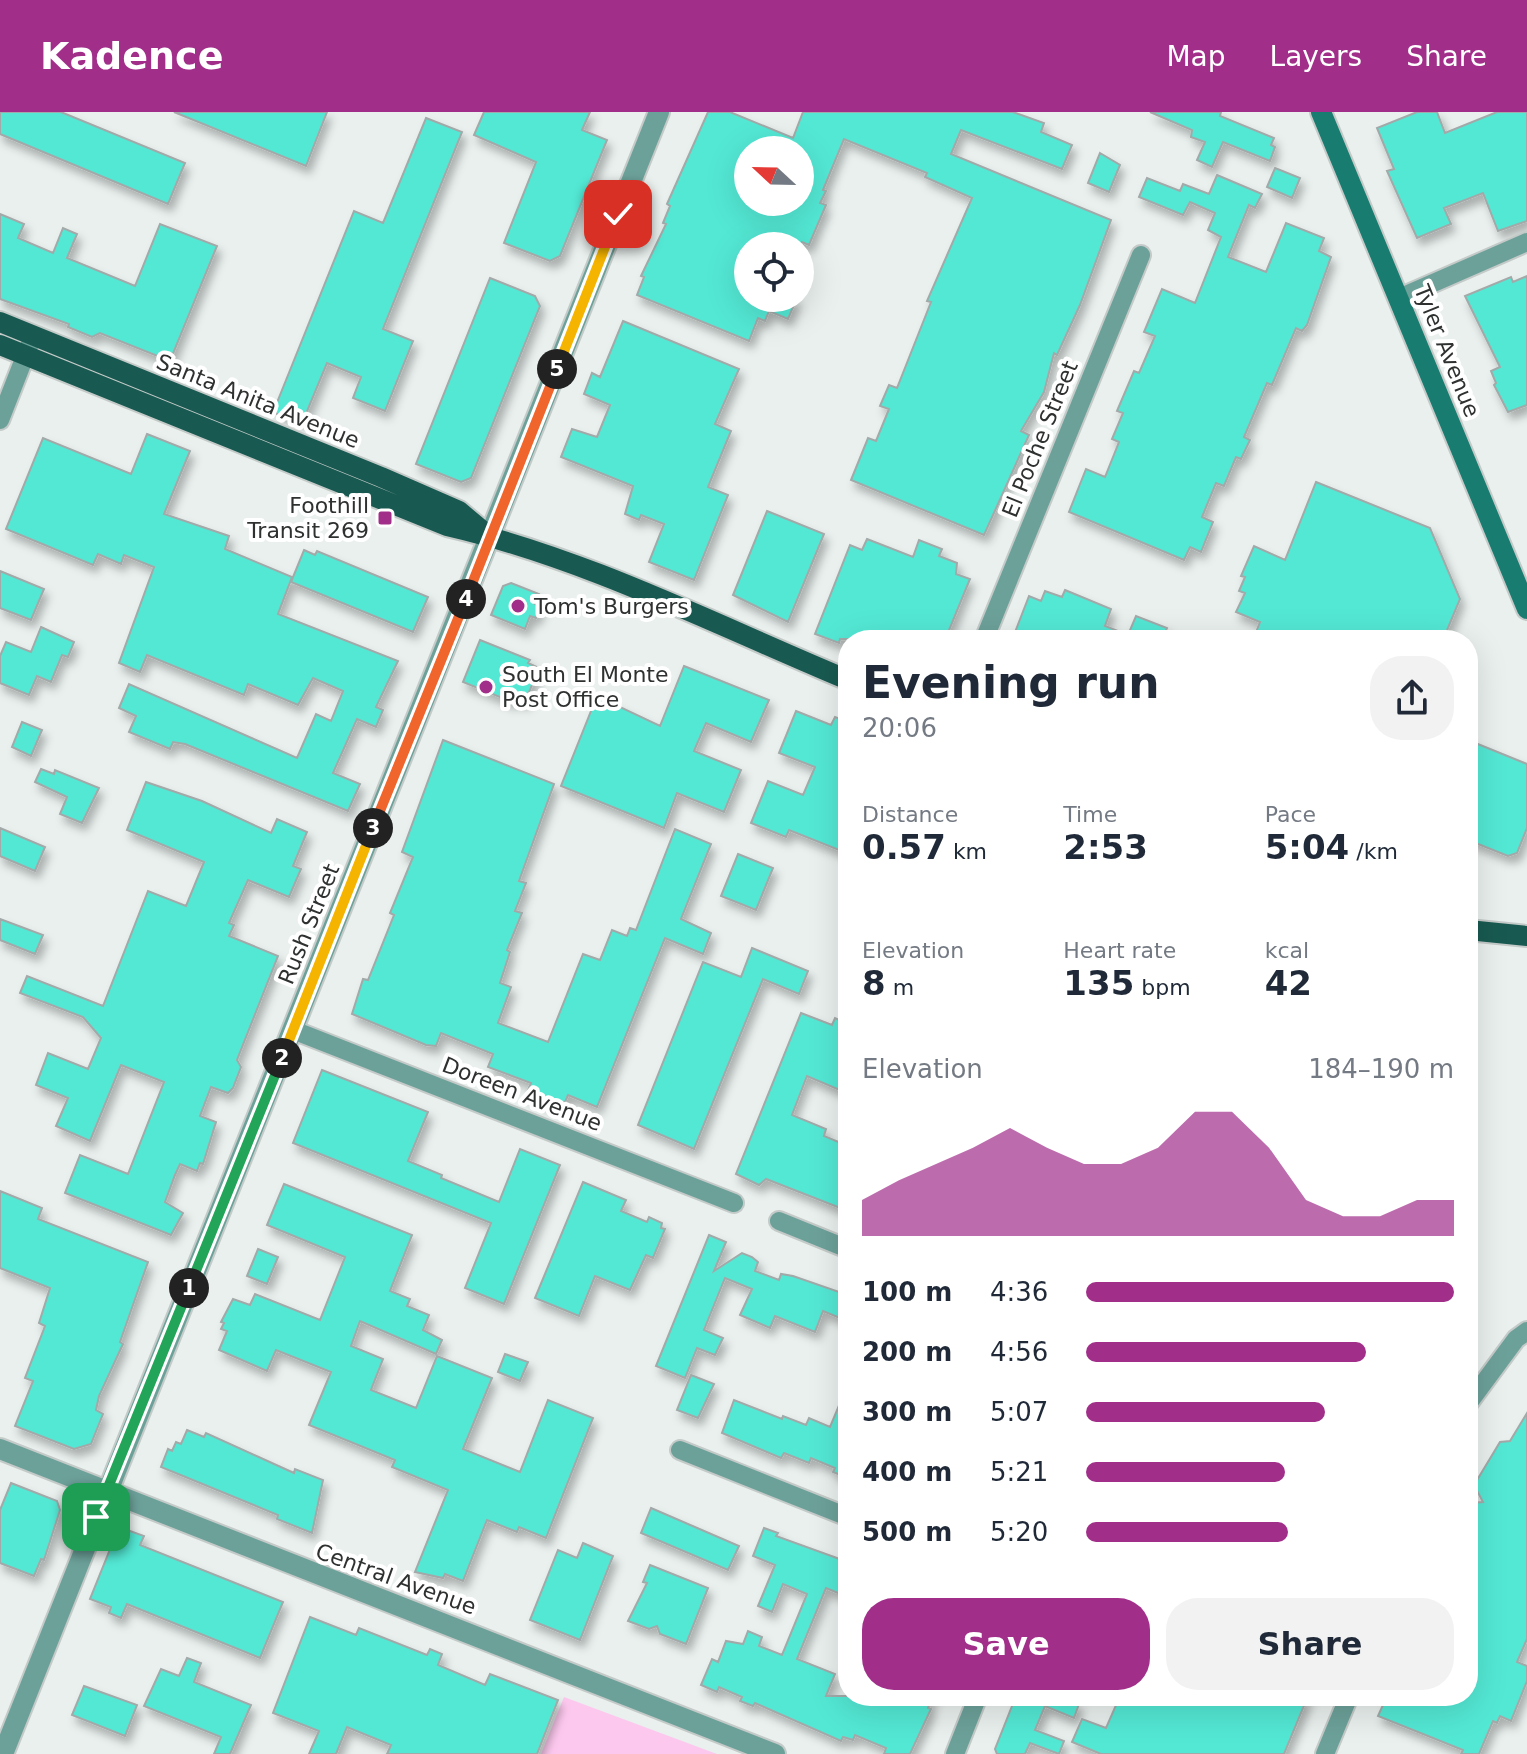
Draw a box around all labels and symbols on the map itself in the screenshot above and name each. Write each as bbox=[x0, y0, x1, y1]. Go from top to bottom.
north arrow bbox=[734, 136, 814, 216]
pin bbox=[584, 180, 652, 248]
street label: Tyler Avenue bbox=[1409, 280, 1485, 421]
street label: Santa Anita Avenue bbox=[153, 349, 363, 453]
pin: 5 bbox=[537, 349, 577, 389]
street label: El Poche Street bbox=[997, 357, 1083, 521]
place label: Foothill Transit 269 bbox=[246, 493, 369, 543]
marker: Foothill Transit 269 bbox=[376, 509, 394, 527]
pin: 4 bbox=[446, 579, 486, 619]
place label: Tom's Burgers bbox=[533, 594, 689, 619]
marker: Tom's Burgers bbox=[509, 597, 527, 615]
place label: South El Monte Post Office bbox=[502, 662, 668, 712]
marker: South El Monte Post Office bbox=[477, 678, 495, 696]
pin: 3 bbox=[353, 808, 393, 848]
street label: Rush Street bbox=[274, 860, 345, 988]
pin: 2 bbox=[262, 1038, 302, 1078]
street label: Doreen Avenue bbox=[439, 1052, 605, 1136]
pin: 1 bbox=[169, 1268, 209, 1308]
pin bbox=[62, 1483, 130, 1551]
street label: Central Avenue bbox=[312, 1538, 480, 1620]

